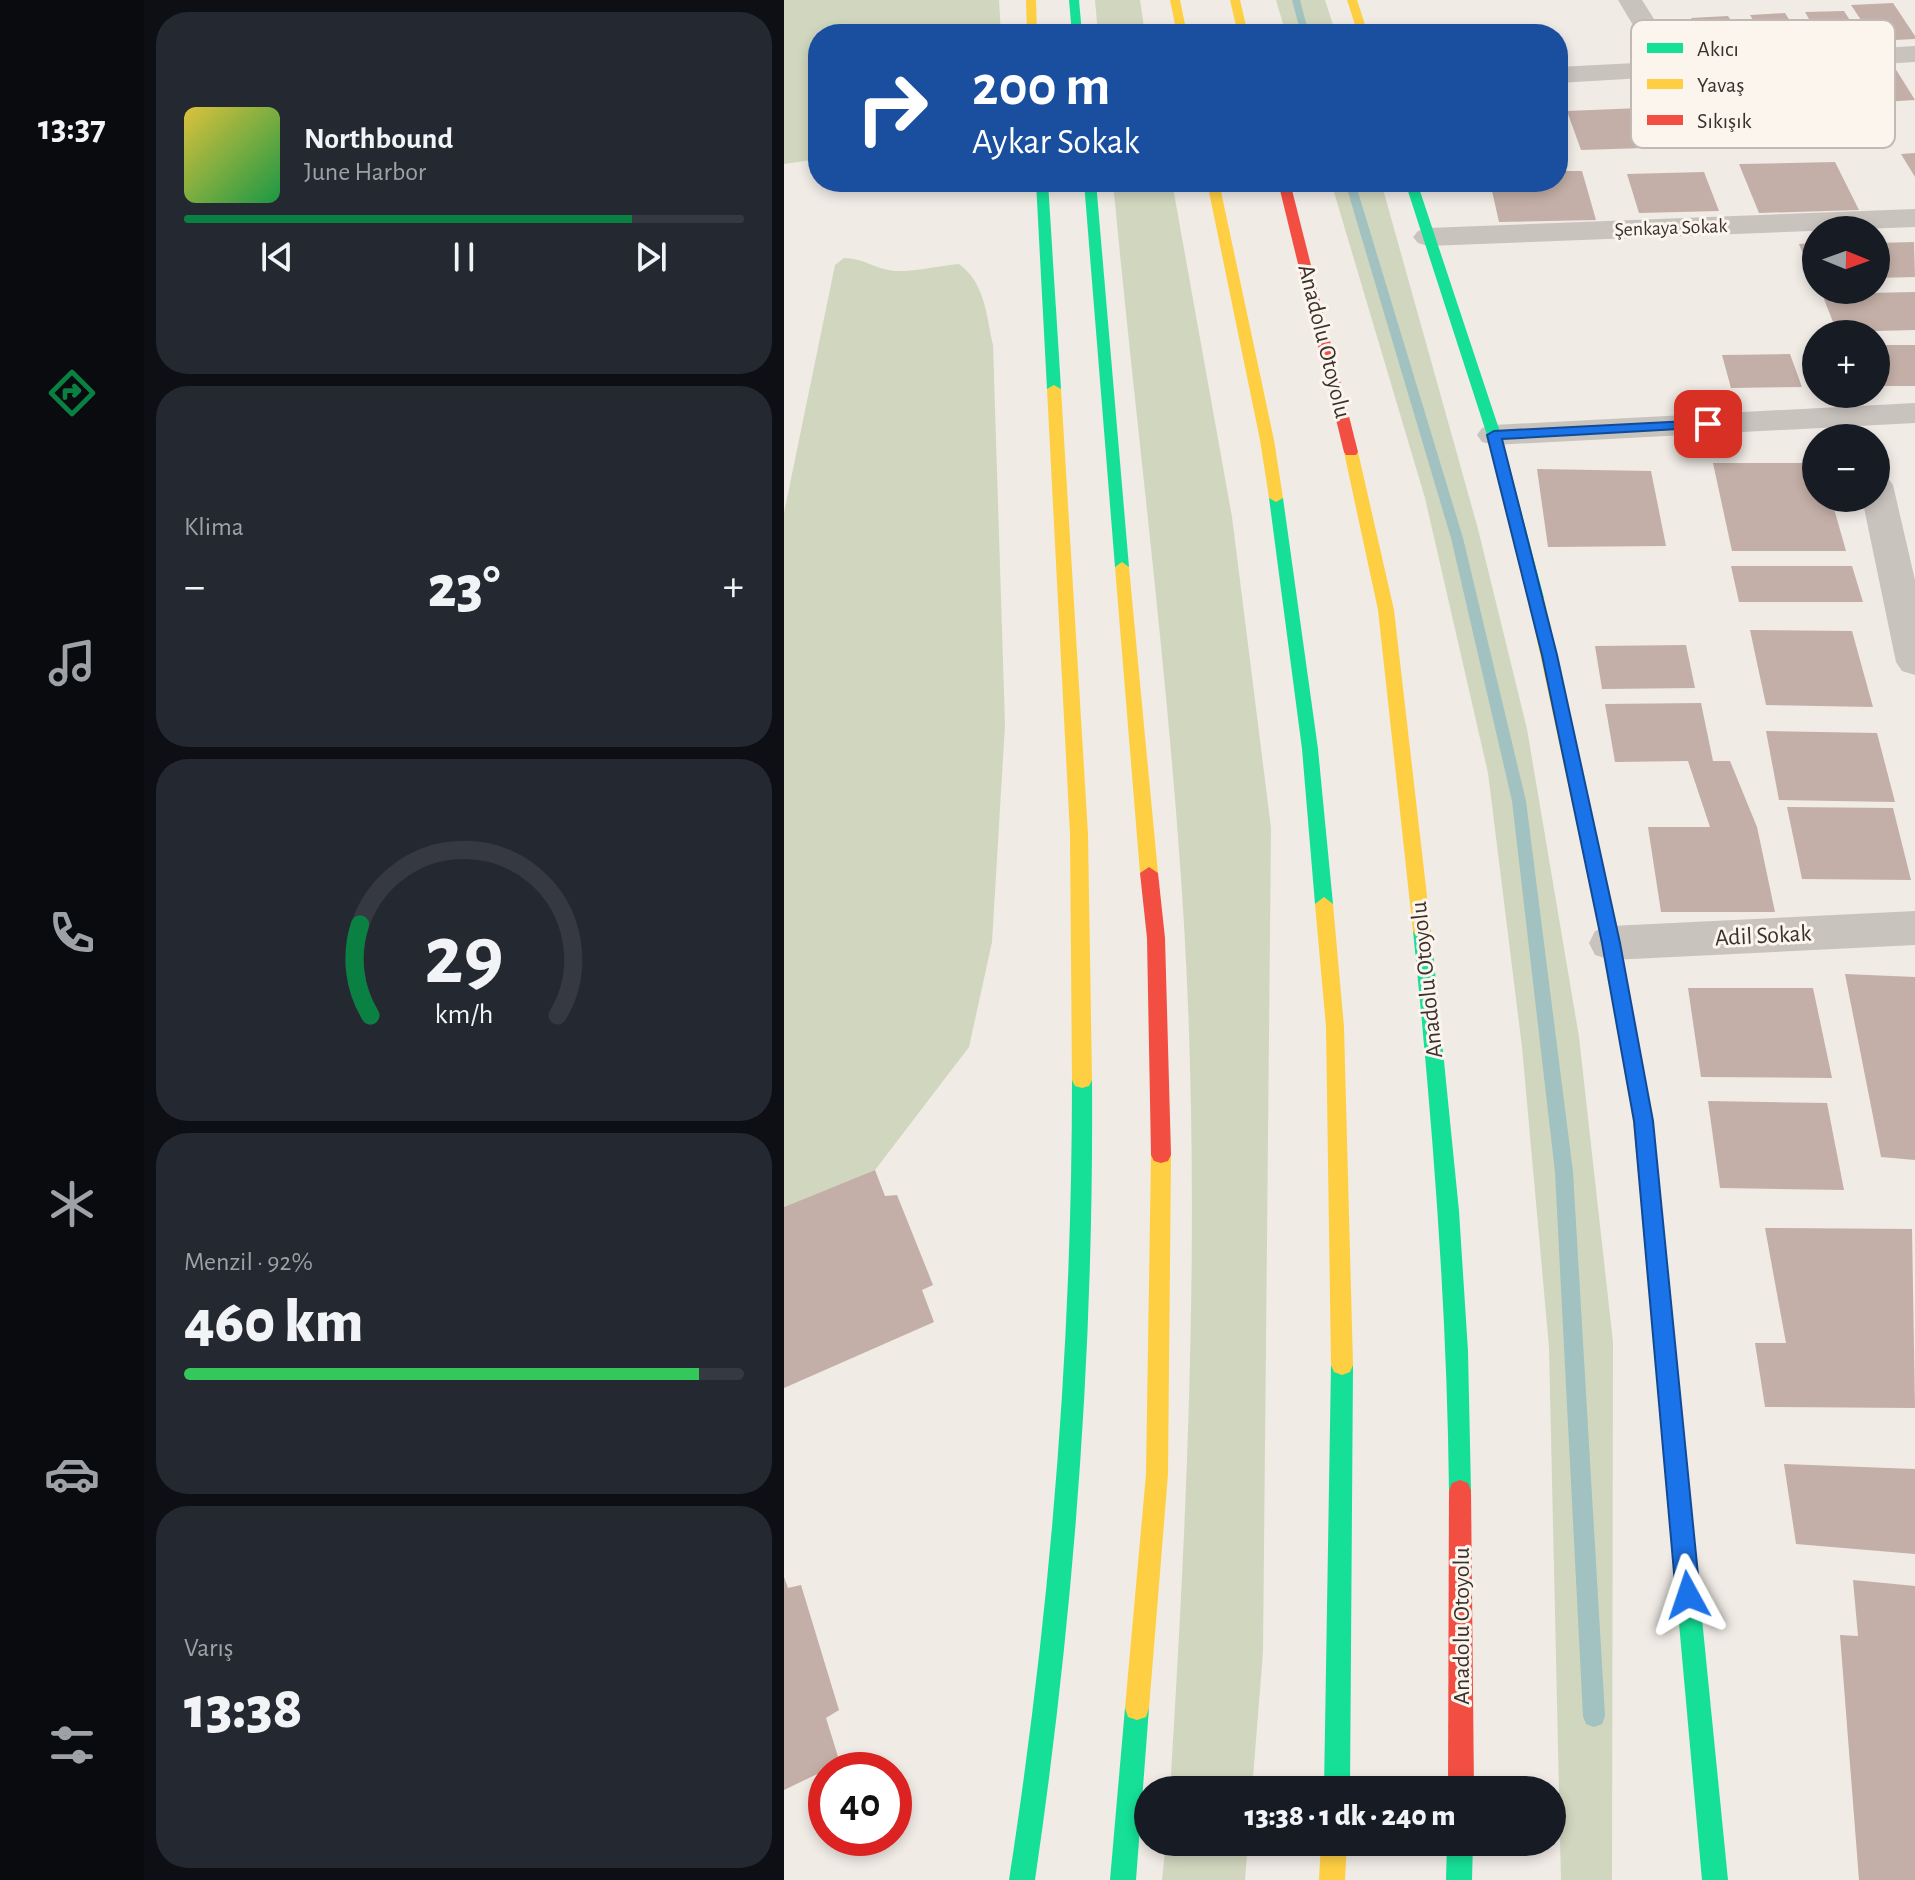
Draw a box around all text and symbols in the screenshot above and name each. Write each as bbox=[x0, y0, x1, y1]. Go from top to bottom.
legend bbox=[1631, 20, 1895, 148]
text: Akıcı bbox=[1697, 38, 1739, 60]
icon: right bbox=[840, 56, 944, 160]
text: 200 m bbox=[972, 59, 1110, 115]
text: Yavaş bbox=[1697, 74, 1744, 96]
text: 13:37 bbox=[38, 110, 106, 146]
text: Sıkışık bbox=[1697, 110, 1752, 132]
text: Northbound bbox=[304, 124, 453, 154]
text: Aykar Sokak bbox=[972, 124, 1140, 160]
text: June Harbor bbox=[304, 159, 426, 185]
street label: Şenkaya Sokak bbox=[1614, 216, 1728, 240]
north arrow bbox=[1802, 216, 1890, 304]
map controls bbox=[1802, 216, 1890, 512]
icon: previous bbox=[255, 235, 299, 279]
icon: pause bbox=[442, 235, 486, 279]
icon: next bbox=[629, 235, 673, 279]
street label: Anadolu Otoyolu bbox=[1293, 262, 1355, 420]
button: + bbox=[1802, 320, 1890, 408]
icon: directions bbox=[44, 365, 100, 421]
pin bbox=[1674, 390, 1742, 458]
icon: arrive bbox=[1686, 402, 1730, 446]
button: − bbox=[1802, 424, 1890, 512]
text: Klima bbox=[184, 514, 244, 540]
text: 23° bbox=[428, 558, 500, 618]
text: − bbox=[184, 565, 205, 609]
text: + bbox=[723, 565, 744, 609]
icon: music bbox=[44, 635, 100, 691]
street label: Anadolu Otoyolu bbox=[1407, 900, 1447, 1059]
icon: phone bbox=[44, 905, 100, 961]
text: 29 bbox=[424, 915, 504, 999]
street label: Adil Sokak bbox=[1714, 921, 1812, 951]
text: km/h bbox=[435, 1000, 493, 1029]
icon: climate bbox=[44, 1176, 100, 1232]
text: Menzil · 92% bbox=[184, 1249, 313, 1275]
text: 460 km bbox=[184, 1293, 363, 1353]
icon: car bbox=[44, 1446, 100, 1502]
street label: Anadolu Otoyolu bbox=[1450, 1547, 1474, 1705]
position arrow bbox=[1646, 1553, 1730, 1637]
text: Varış bbox=[184, 1635, 233, 1661]
text: 13:38 bbox=[184, 1679, 303, 1739]
icon: filters bbox=[44, 1717, 100, 1773]
speed limit sign: 40 bbox=[808, 1752, 912, 1856]
text: 13:38 · 1 dk · 240 m bbox=[1244, 1801, 1456, 1831]

